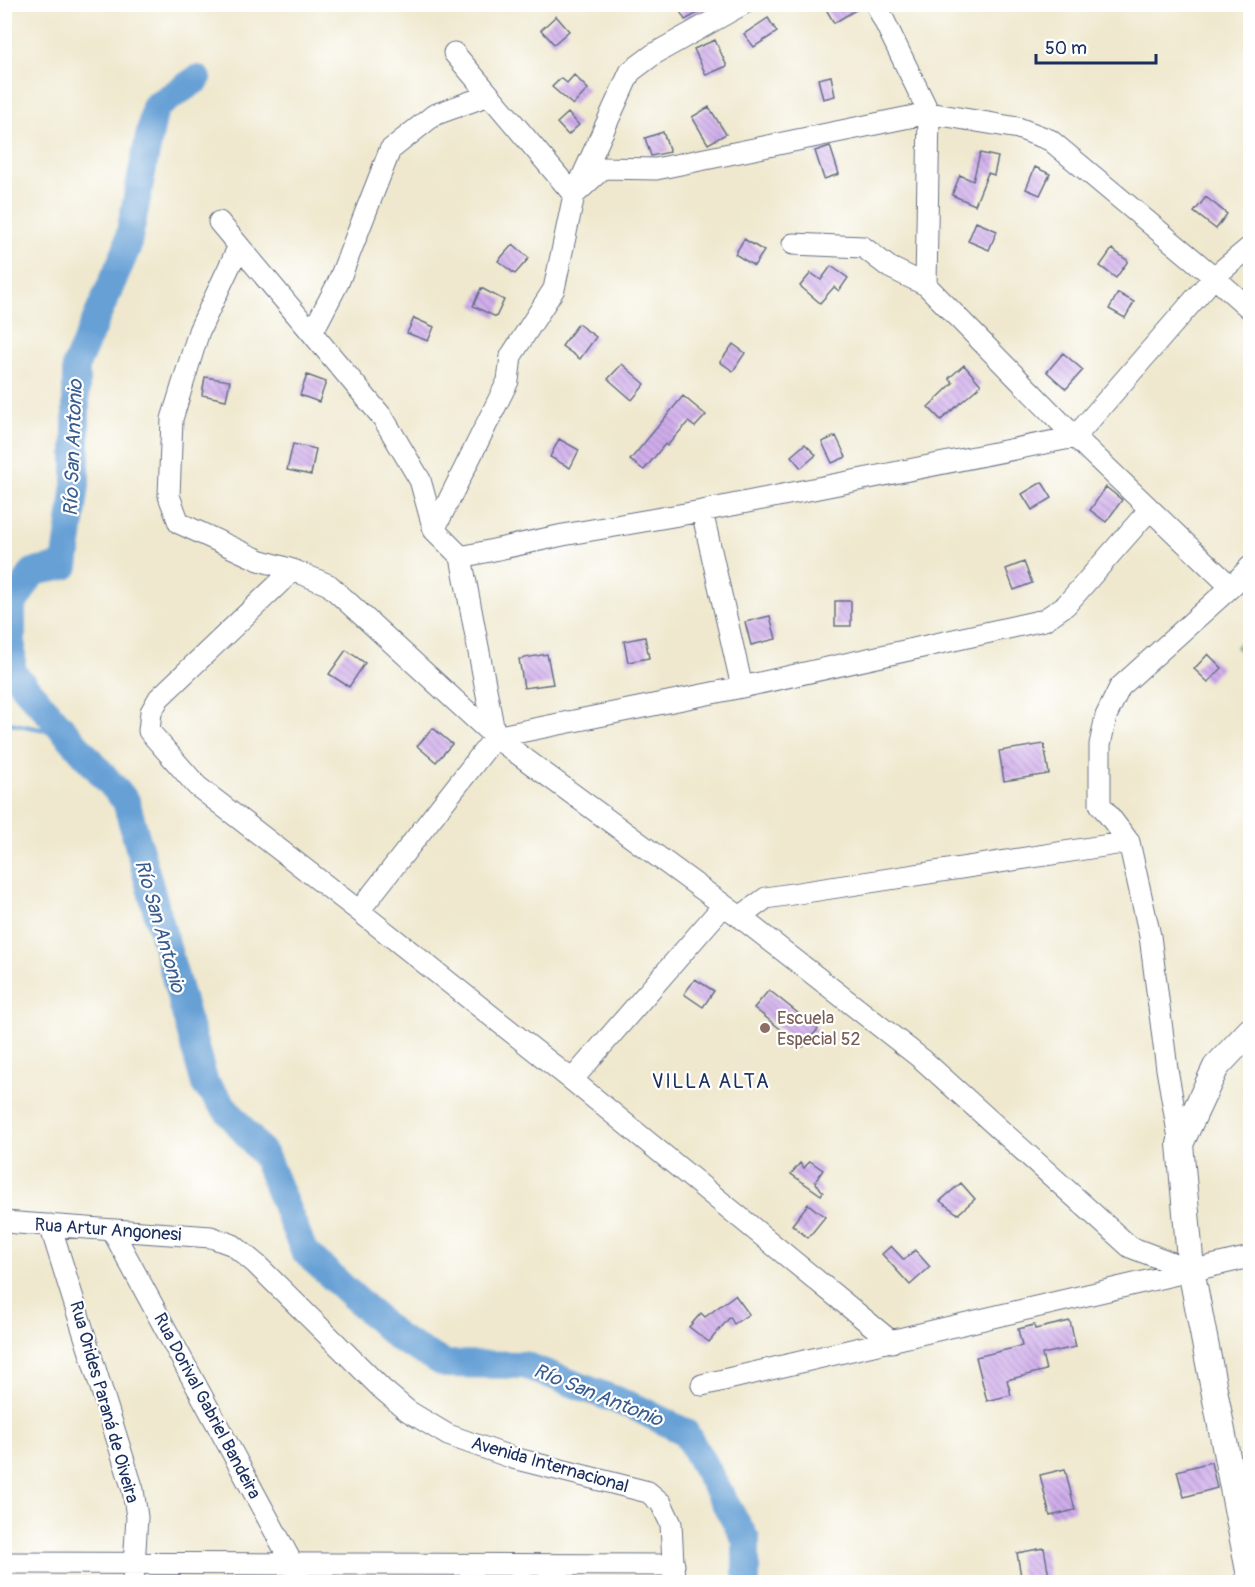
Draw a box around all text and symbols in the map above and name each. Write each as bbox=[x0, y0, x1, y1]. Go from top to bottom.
scale bar bbox=[1036, 27, 1156, 65]
text: 50 m bbox=[1045, 37, 1087, 60]
water label: Río San Antonio bbox=[58, 378, 88, 517]
water label: Río San Antonio bbox=[129, 857, 191, 996]
place label: Escuela Especial 52 bbox=[777, 1007, 861, 1051]
marker: Escuela Especial 52 bbox=[758, 1021, 772, 1035]
district label: VILLA ALTA bbox=[652, 1069, 770, 1094]
street label: Rua Artur Angonesi bbox=[34, 1213, 182, 1247]
street label: Rua Orides Paraná de Oiveira bbox=[64, 1298, 144, 1506]
street label: Rua Dorival Gabriel Bandeira bbox=[148, 1309, 266, 1503]
water label: Río San Antonio bbox=[530, 1358, 667, 1433]
street label: Avenida Internacional bbox=[469, 1432, 631, 1498]

